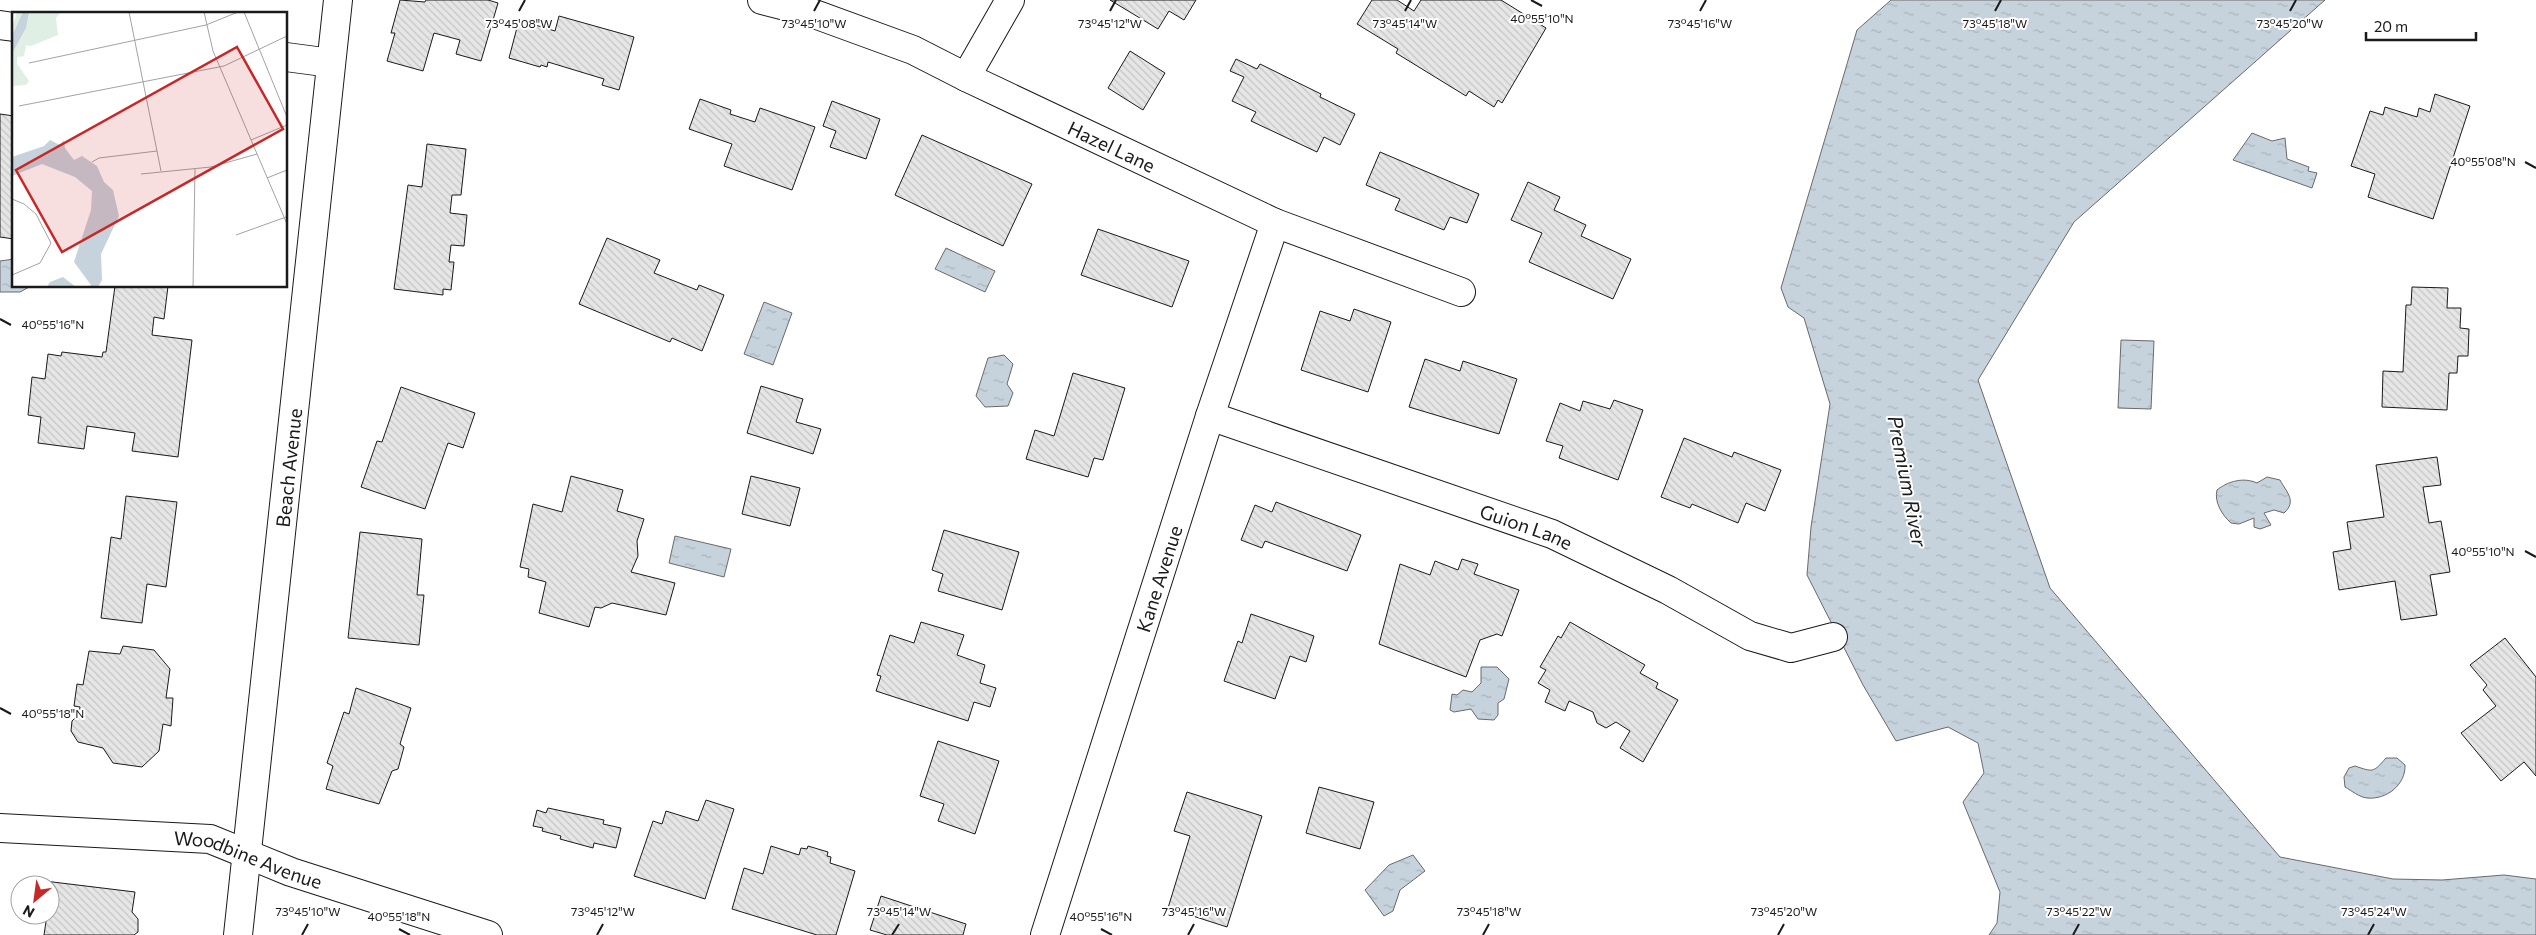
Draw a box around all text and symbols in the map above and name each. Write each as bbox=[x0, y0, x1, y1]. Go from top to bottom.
scale bar bbox=[2366, 10, 2476, 42]
text: 40°55'10"N bbox=[1510, 11, 1574, 25]
inset map bbox=[12, 12, 288, 288]
text: 73°45'08"W bbox=[485, 16, 553, 30]
text: 73°45'10"W bbox=[782, 16, 846, 30]
text: 73°45'12"W bbox=[1078, 16, 1142, 30]
text: 73°45'14"W bbox=[1373, 16, 1437, 30]
text: 73°45'16"W bbox=[1668, 16, 1732, 30]
text: 73°45'18"W bbox=[1963, 16, 2027, 30]
text: 73°45'20"W bbox=[2257, 16, 2323, 30]
text: 20 m bbox=[2374, 17, 2408, 35]
street label: Hazel Lane bbox=[1064, 115, 1159, 176]
text: 40°55'08"N bbox=[2450, 154, 2516, 168]
text: 40°55'16"N bbox=[22, 317, 84, 331]
street label: Beach Avenue bbox=[270, 407, 306, 528]
water label: Premium River bbox=[1884, 413, 1933, 550]
street label: Guion Lane bbox=[1477, 499, 1577, 554]
street label: Kane Avenue bbox=[1131, 522, 1186, 635]
text: 40°55'10"N bbox=[2451, 544, 2515, 558]
text: 40°55'18"N bbox=[22, 706, 84, 720]
street label: Woodbine Avenue bbox=[173, 826, 325, 893]
north arrow bbox=[10, 875, 60, 925]
text: N bbox=[20, 902, 37, 922]
text: 73°45'10"W bbox=[276, 904, 340, 918]
text: 73°45'12"W bbox=[571, 904, 635, 918]
text: 73°45'14"W bbox=[867, 904, 931, 918]
text: 73°45'16"W bbox=[1162, 904, 1226, 918]
text: 73°45'18"W bbox=[1457, 904, 1521, 918]
text: 73°45'20"W bbox=[1751, 904, 1817, 918]
text: 73°45'22"W bbox=[2046, 904, 2112, 918]
text: 73°45'24"W bbox=[2341, 904, 2407, 918]
text: 40°55'18"N bbox=[368, 909, 430, 923]
text: 40°55'16"N bbox=[1070, 909, 1132, 923]

